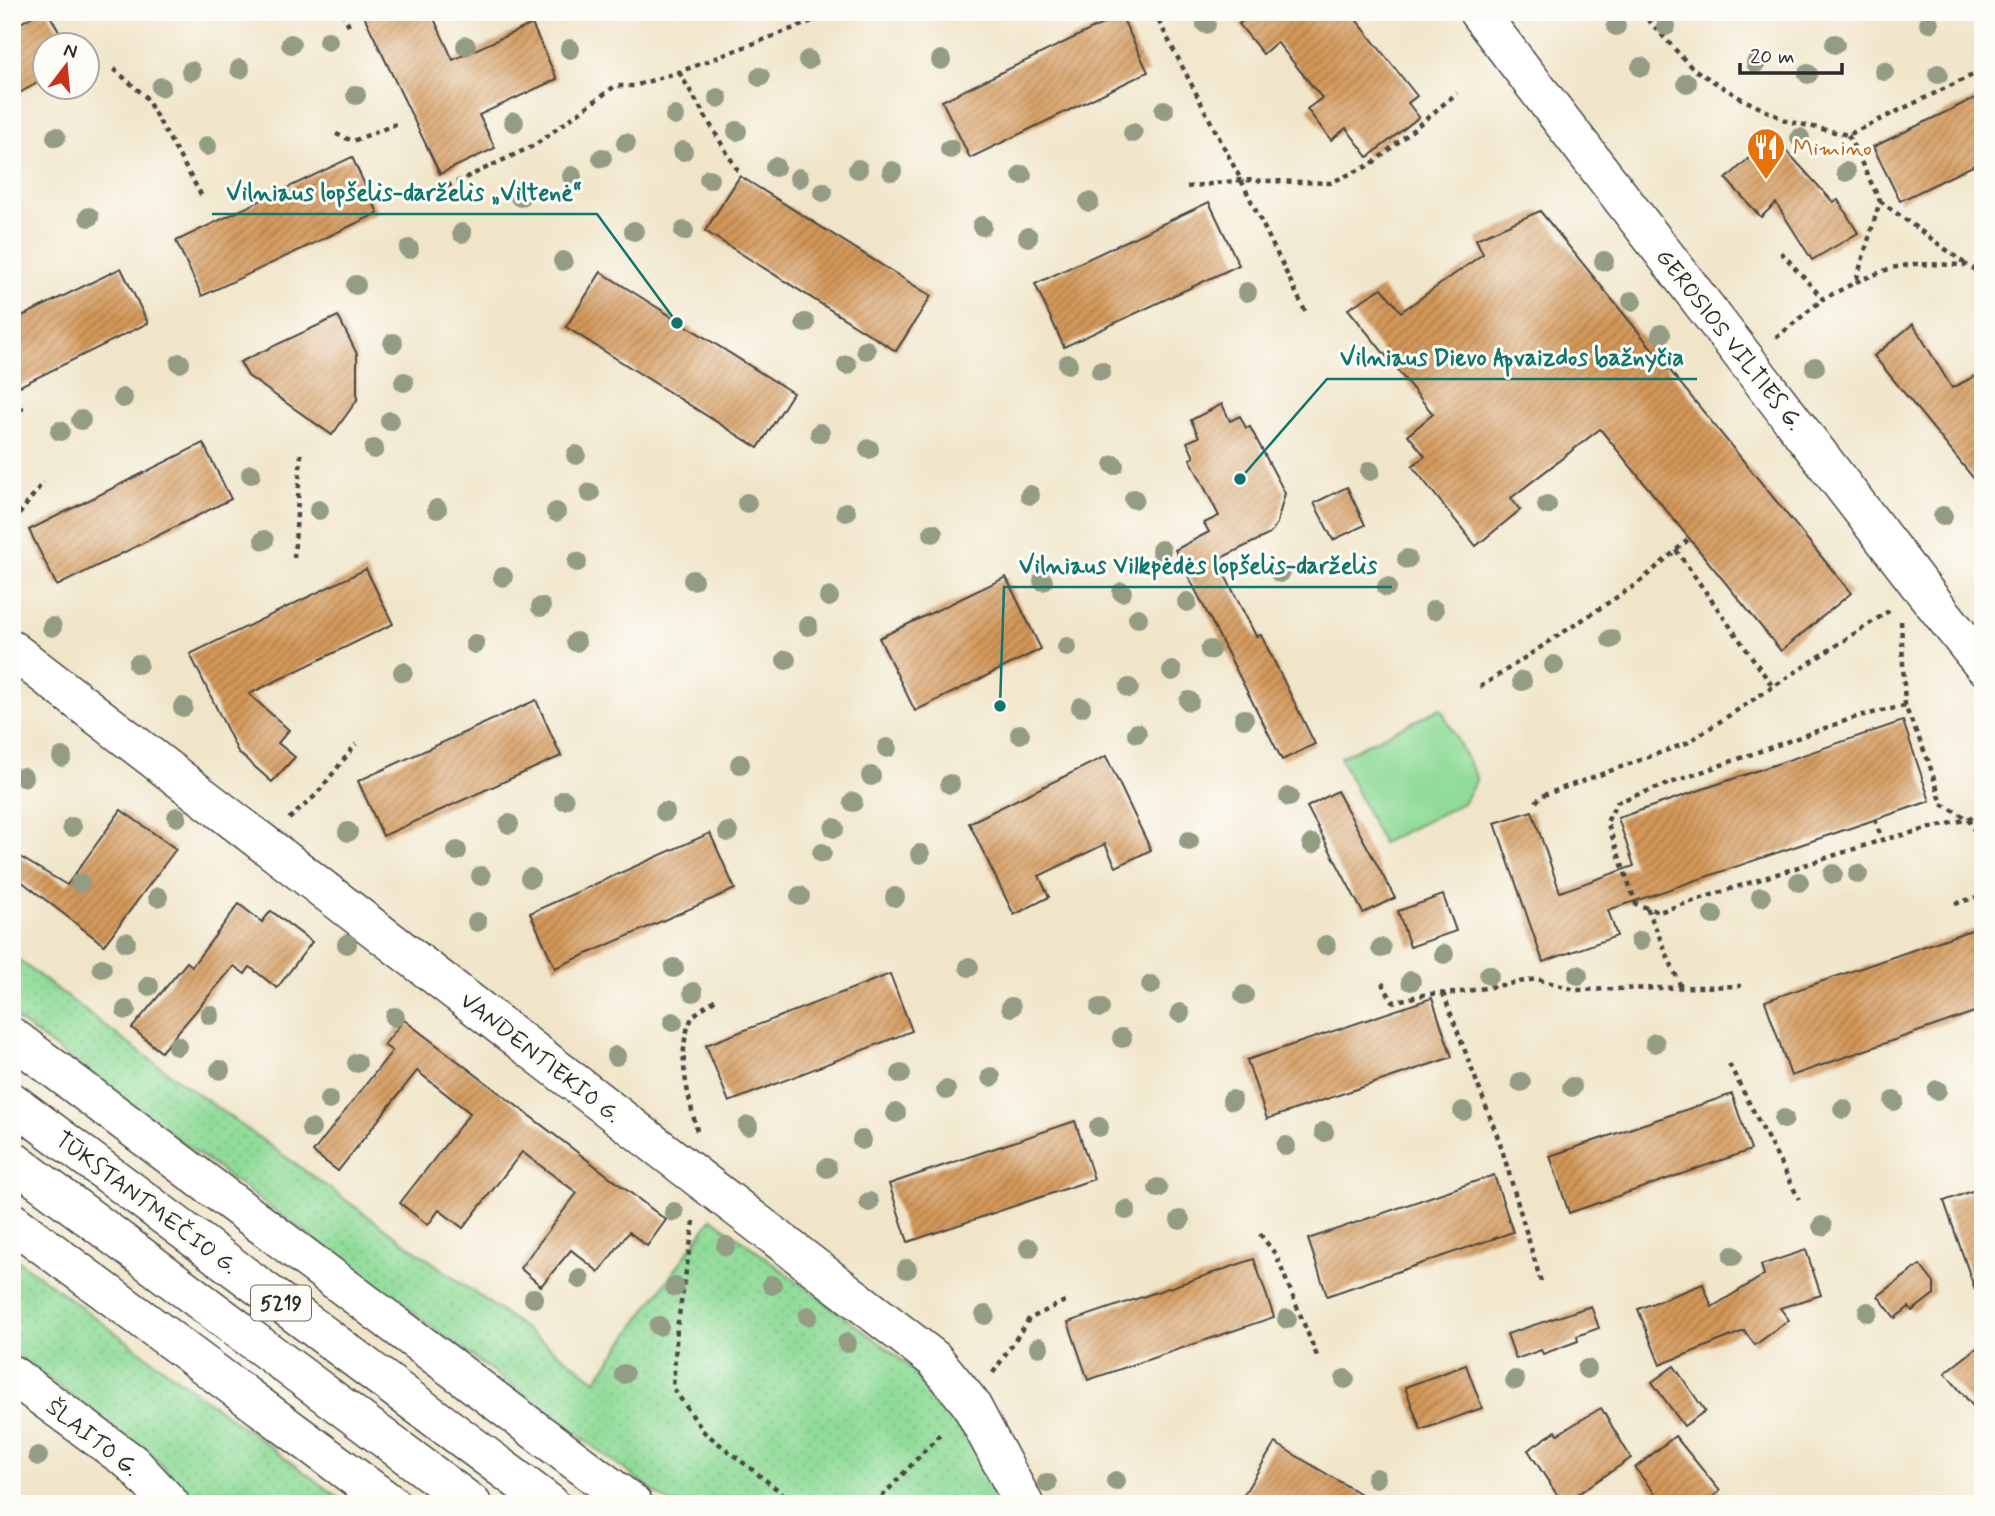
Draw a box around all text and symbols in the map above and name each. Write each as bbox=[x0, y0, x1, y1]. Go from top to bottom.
north arrow bbox=[32, 32, 102, 102]
scale bar bbox=[1740, 32, 1841, 76]
text: N bbox=[61, 37, 80, 65]
text: 20 m bbox=[1750, 43, 1795, 71]
restaurant icon: Mimino bbox=[1745, 126, 1787, 181]
place label: Mimino bbox=[1793, 134, 1872, 164]
callout: Vilniaus lopšelis-darželis „Viltenė“ bbox=[212, 169, 597, 214]
text: Vilniaus lopšelis-darželis „Viltenė“ bbox=[226, 178, 582, 209]
street label: GEROSIOS VILTIES G. bbox=[1648, 243, 1809, 437]
callout: Vilniaus Dievo Apvaizdos bažnyčia bbox=[1327, 334, 1697, 379]
text: Vilniaus Dievo Apvaizdos bažnyčia bbox=[1340, 343, 1684, 377]
callout: Vilniaus Vilkpėdės lopšelis-darželis bbox=[1004, 542, 1392, 587]
text: Vilniaus Vilkpėdės lopšelis-darželis bbox=[1019, 551, 1378, 582]
street label: VANDENTIEKIO G. bbox=[453, 986, 626, 1131]
street label: TŪKSTANTMEČIO G. bbox=[49, 1125, 243, 1282]
road number: 5219 bbox=[251, 1286, 311, 1320]
street label: ŠLAITO G. bbox=[39, 1393, 144, 1484]

